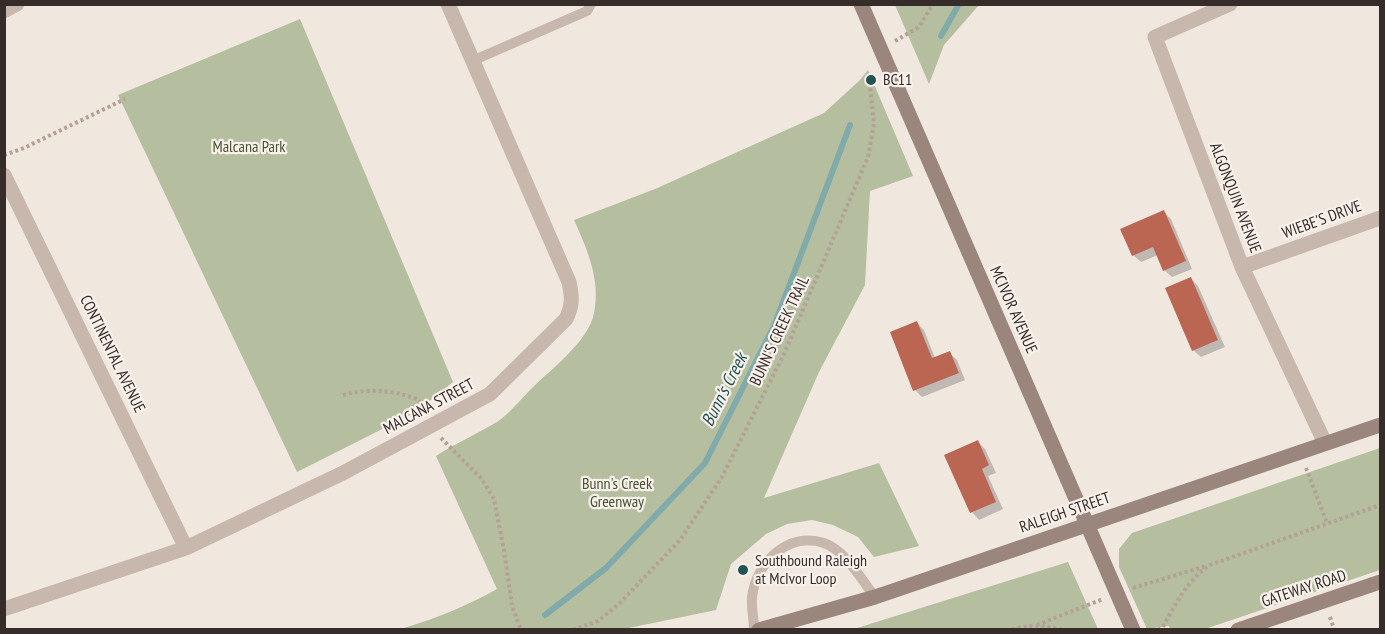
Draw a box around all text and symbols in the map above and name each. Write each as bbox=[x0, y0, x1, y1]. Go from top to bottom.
place label: BC11 bbox=[883, 70, 912, 90]
marker: BC11 bbox=[864, 73, 878, 87]
park label: Malcana Park bbox=[212, 137, 286, 157]
street label: ALGONQUIN AVENUE bbox=[1205, 140, 1265, 256]
street label: WIEBE'S DRIVE bbox=[1280, 197, 1364, 243]
street label: MCIVOR AVENUE bbox=[985, 264, 1041, 356]
street label: BUNN'S CREEK TRAIL bbox=[746, 273, 814, 389]
street label: CONTINENTAL AVENUE bbox=[75, 292, 149, 416]
water label: Bunn's Creek bbox=[697, 350, 753, 430]
street label: MALCANA STREET bbox=[380, 375, 478, 439]
park label: Bunn's Creek Greenway bbox=[582, 474, 652, 512]
street label: RALEIGH STREET bbox=[1017, 489, 1113, 537]
place label: Southbound Raleigh at McIvor Loop bbox=[755, 551, 867, 589]
marker: Southbound Raleigh at McIvor Loop bbox=[736, 563, 750, 577]
street label: GATEWAY ROAD bbox=[1259, 566, 1349, 612]

